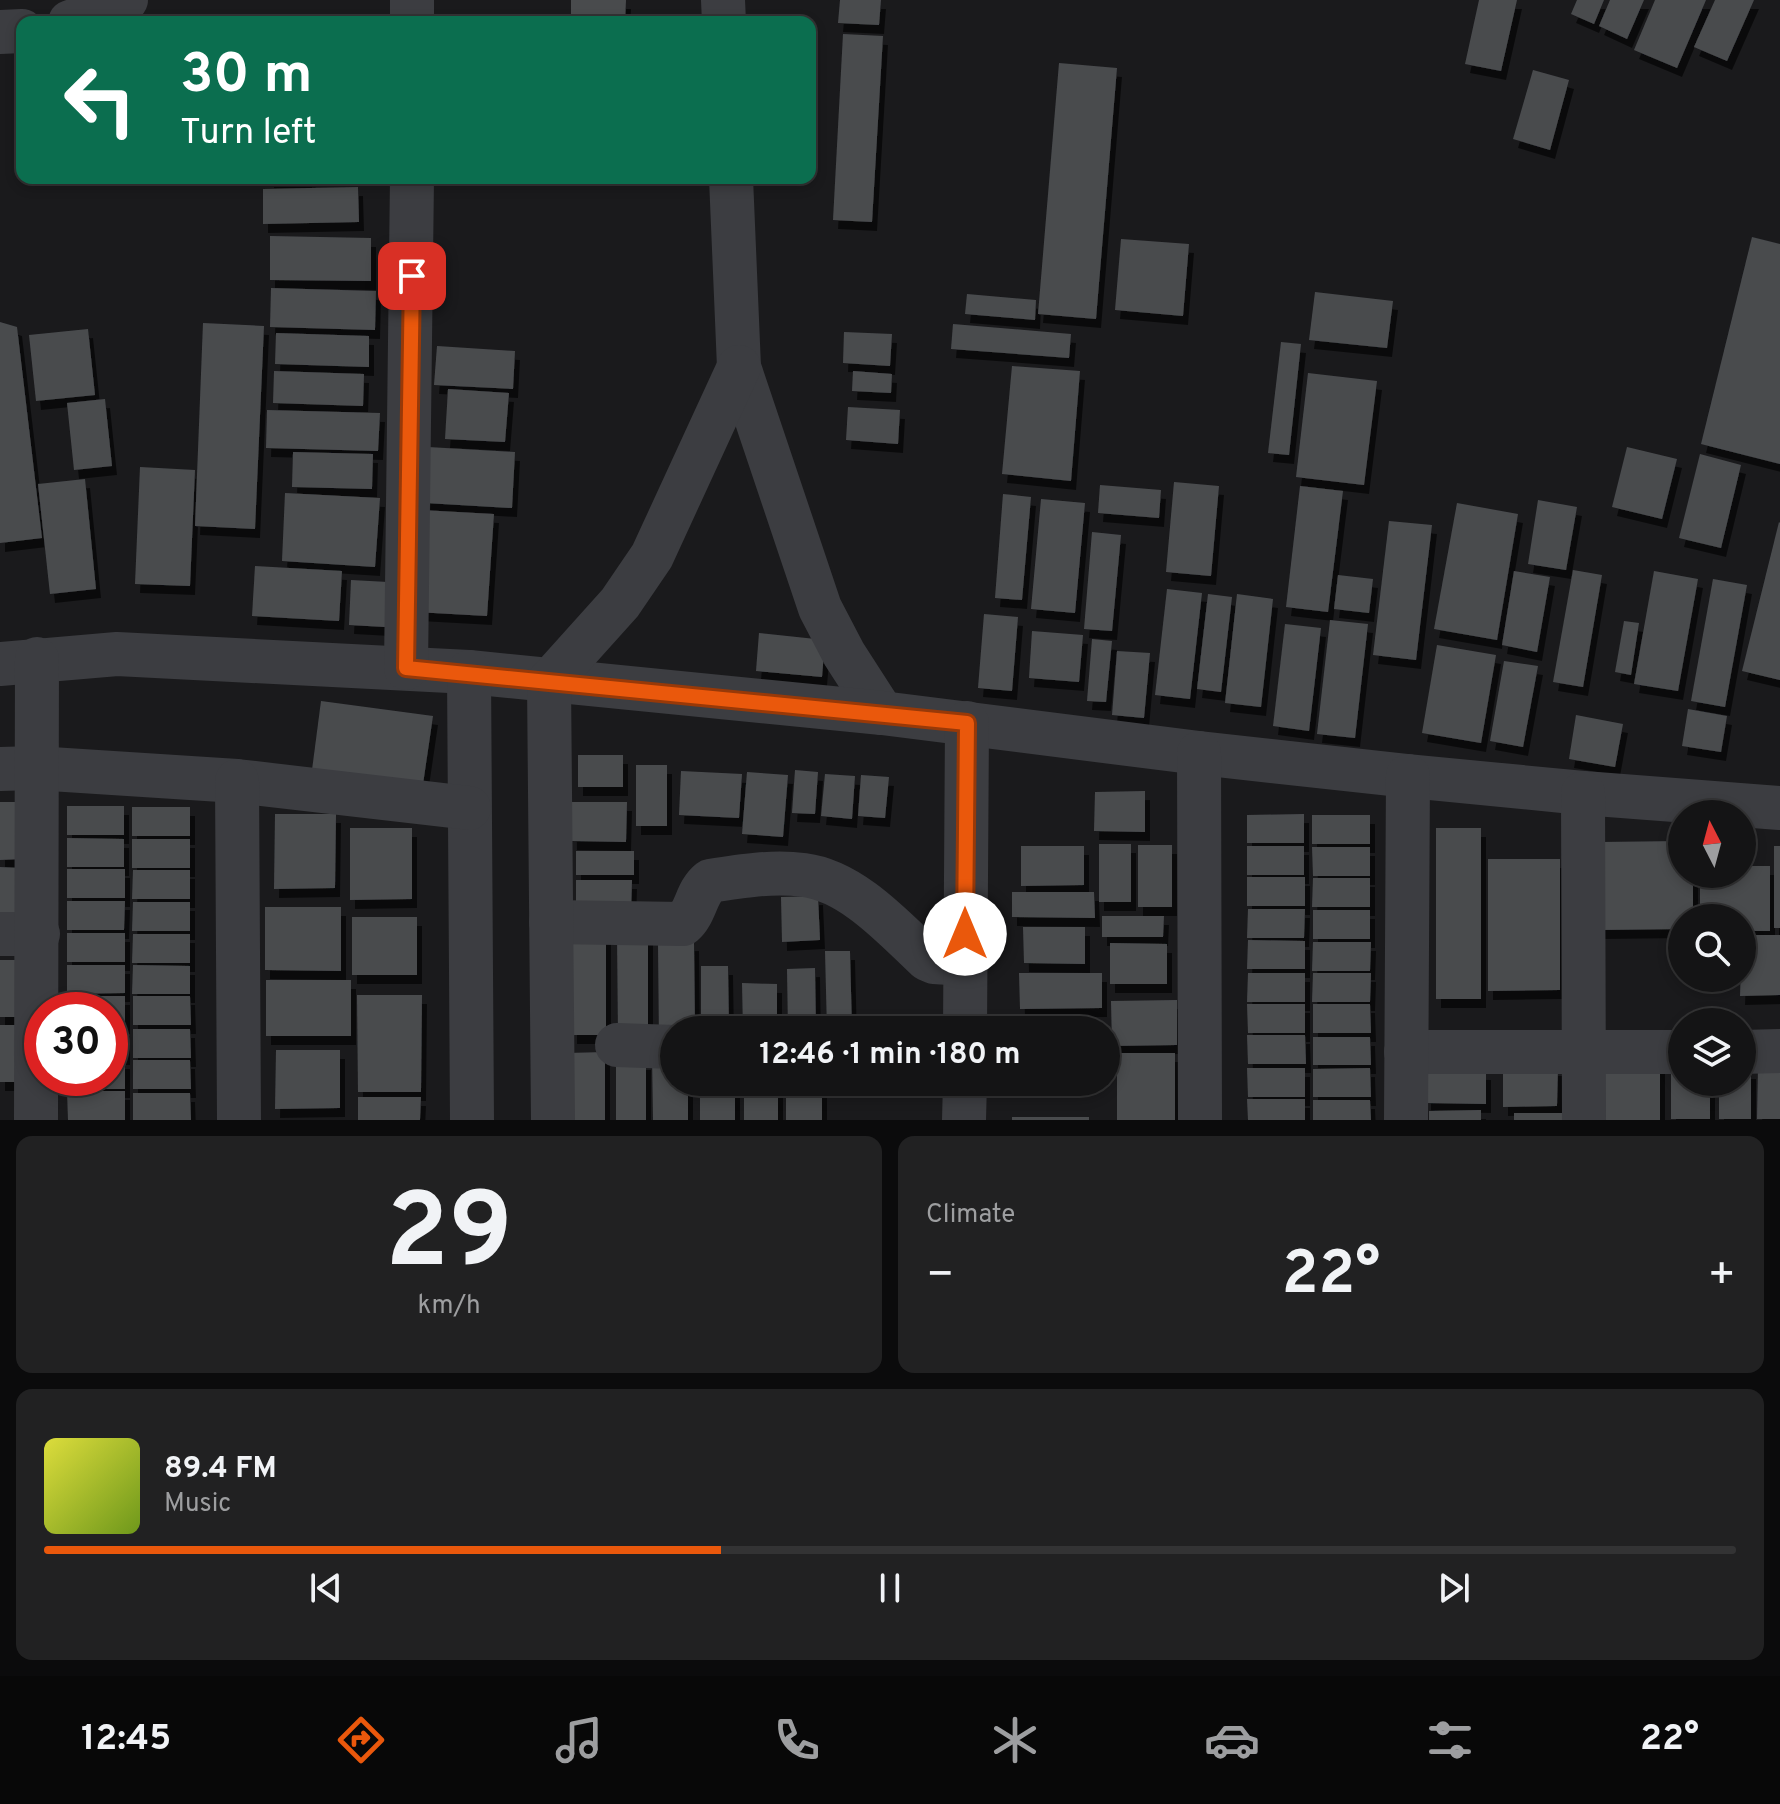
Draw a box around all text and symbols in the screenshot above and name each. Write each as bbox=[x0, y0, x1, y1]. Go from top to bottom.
text: 30 m bbox=[180, 42, 313, 112]
icon: left bbox=[48, 48, 152, 152]
text: Turn left bbox=[180, 111, 317, 157]
pin bbox=[378, 242, 446, 310]
icon: arrive bbox=[390, 254, 434, 298]
north arrow bbox=[1668, 800, 1756, 888]
map controls bbox=[1668, 800, 1756, 1096]
position arrow bbox=[923, 892, 1007, 976]
button: search bbox=[1668, 904, 1756, 992]
speed limit sign: 30 bbox=[24, 992, 128, 1096]
button: layers bbox=[1668, 1008, 1756, 1096]
text: 12:46 · 1 min · 180 m bbox=[759, 1037, 1021, 1074]
text: 29 bbox=[385, 1172, 513, 1304]
text: Climate bbox=[926, 1199, 1015, 1232]
text: 22° bbox=[1282, 1239, 1380, 1315]
text: − bbox=[926, 1249, 954, 1305]
text: + bbox=[1708, 1249, 1736, 1305]
text: km/h bbox=[417, 1290, 481, 1323]
text: 89.4 FM bbox=[164, 1451, 277, 1488]
text: Music bbox=[164, 1488, 231, 1521]
icon: previous bbox=[304, 1566, 348, 1610]
icon: pause bbox=[868, 1566, 912, 1610]
icon: next bbox=[1432, 1566, 1476, 1610]
icon: directions bbox=[333, 1712, 389, 1768]
icon: music bbox=[551, 1712, 607, 1768]
icon: phone bbox=[769, 1712, 825, 1768]
icon: climate bbox=[987, 1712, 1043, 1768]
icon: car bbox=[1204, 1712, 1260, 1768]
icon: filters bbox=[1422, 1712, 1478, 1768]
text: 12:45 bbox=[81, 1717, 171, 1763]
text: 22° bbox=[1640, 1717, 1699, 1763]

